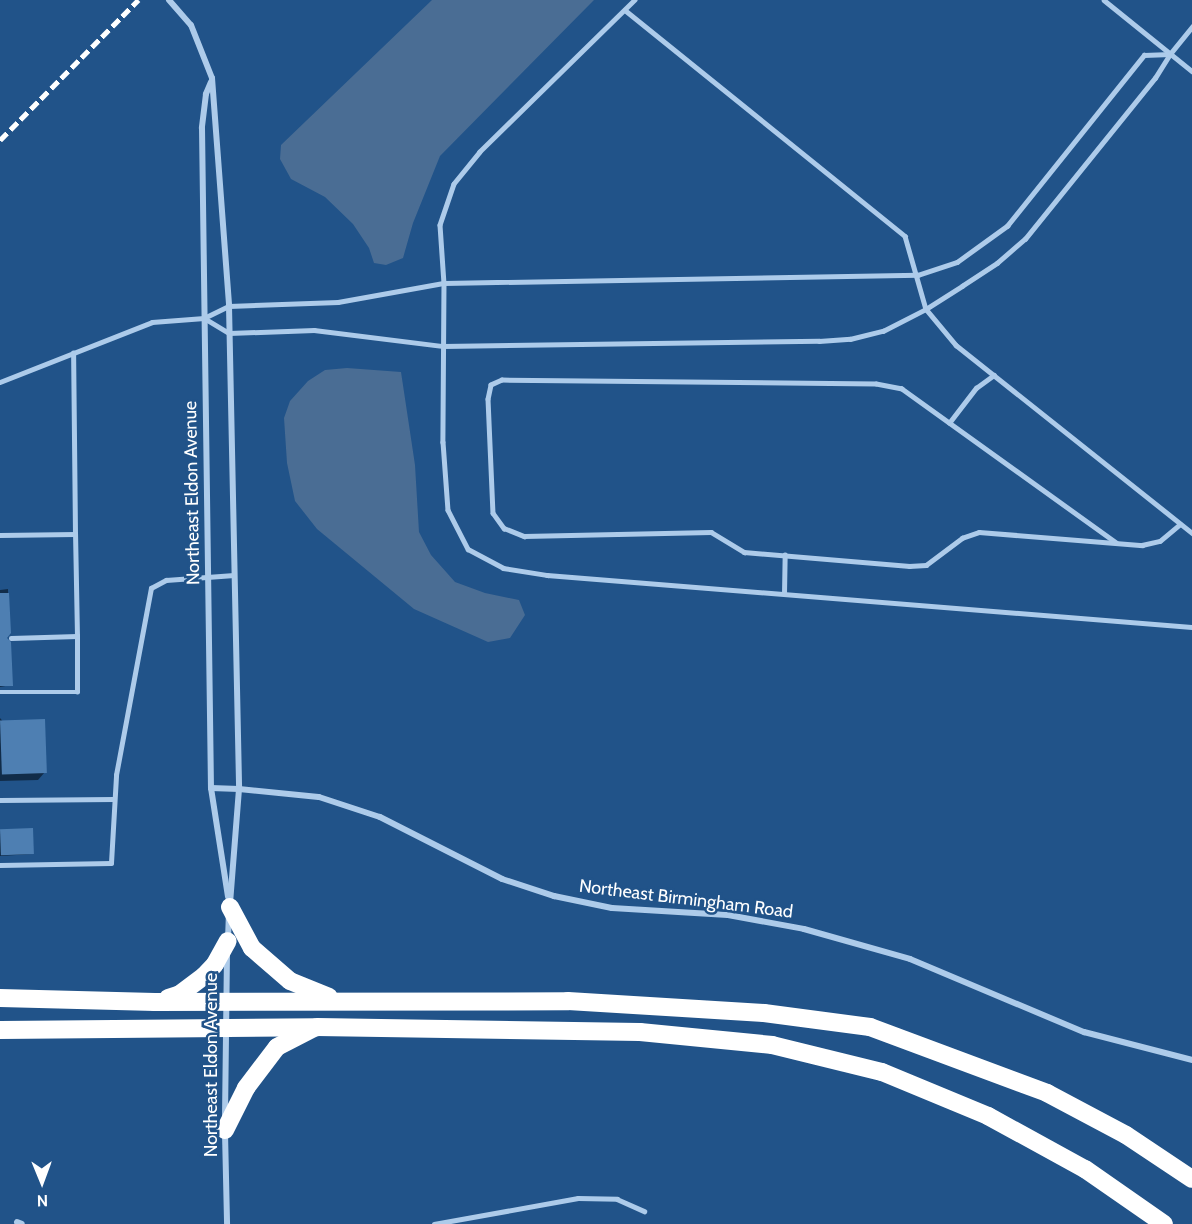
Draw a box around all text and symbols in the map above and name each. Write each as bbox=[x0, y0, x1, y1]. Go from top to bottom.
street label: Northeast Eldon Avenue bbox=[180, 401, 204, 585]
street label: Northeast Birmingham Road bbox=[578, 875, 794, 923]
street label: Northeast Eldon Avenue bbox=[200, 973, 222, 1157]
north arrow bbox=[12, 1152, 72, 1212]
text: N bbox=[37, 1191, 48, 1210]

